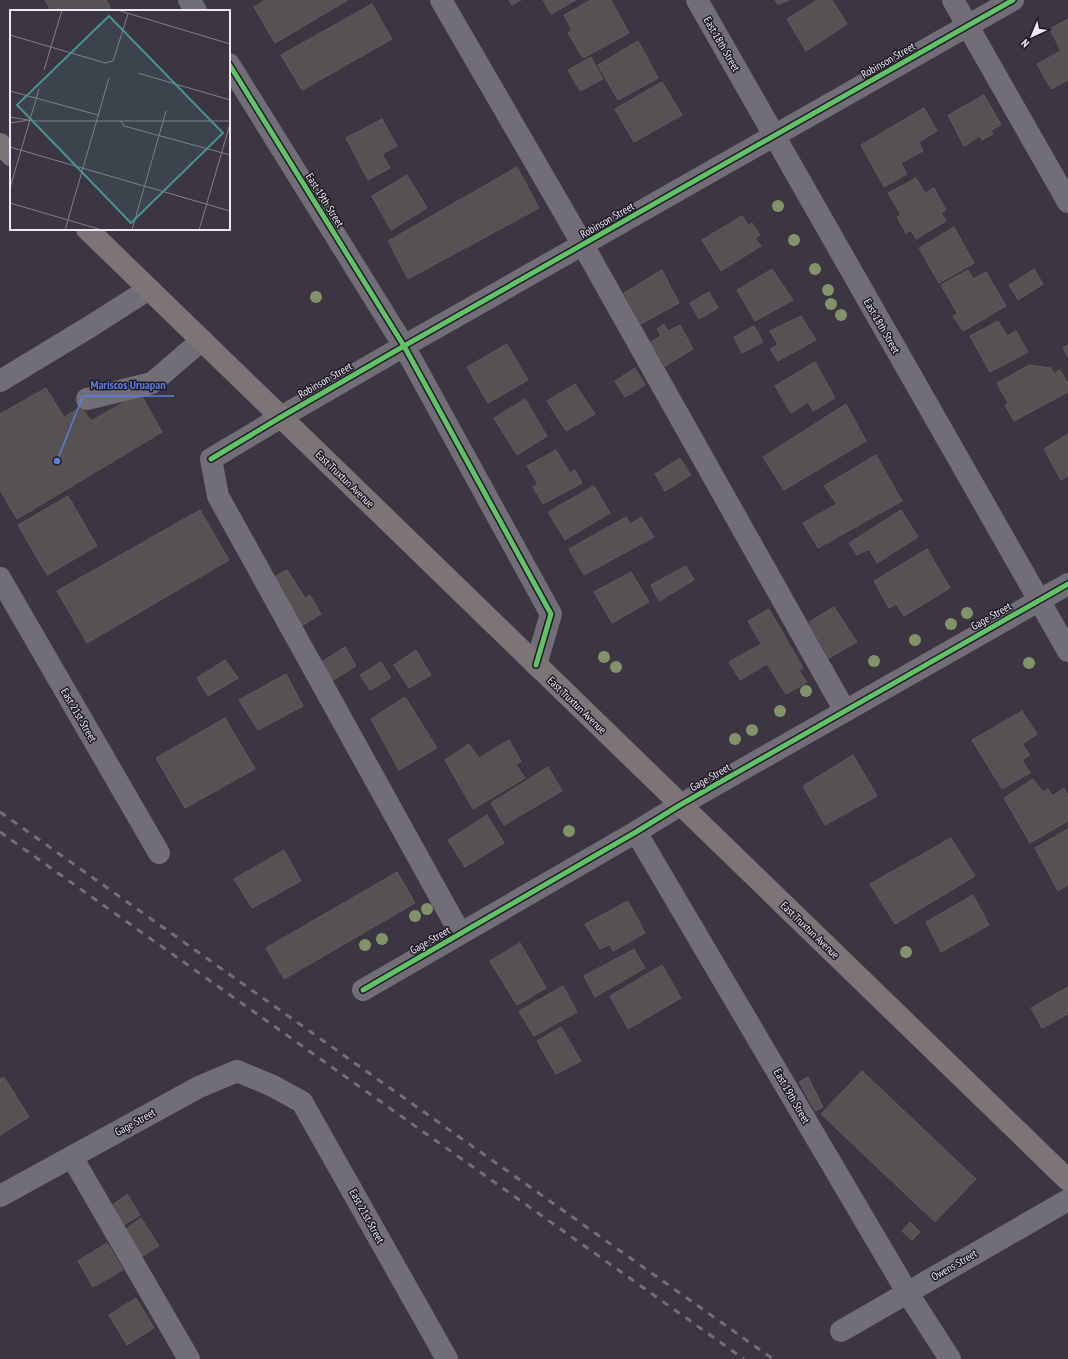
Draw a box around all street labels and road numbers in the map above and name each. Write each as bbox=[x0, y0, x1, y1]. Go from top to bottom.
street label: East 18th Street bbox=[701, 14, 743, 74]
street label: Robinson Street bbox=[859, 39, 917, 81]
street label: East 19th Street bbox=[303, 170, 347, 230]
street label: Robinson Street bbox=[578, 199, 636, 241]
street label: East 18th Street bbox=[861, 296, 903, 356]
street label: Robinson Street bbox=[296, 359, 354, 401]
street label: East Truxtun Avenue bbox=[313, 447, 378, 511]
street label: Gage Street bbox=[968, 599, 1014, 633]
street label: East Truxtun Avenue bbox=[545, 673, 610, 737]
street label: East 21st Street bbox=[58, 686, 100, 744]
street label: Gage Street bbox=[687, 760, 733, 794]
street label: East Truxtun Avenue bbox=[778, 898, 843, 962]
street label: Gage Street bbox=[407, 923, 453, 957]
street label: East 19th Street bbox=[771, 1066, 813, 1126]
street label: Gage Street bbox=[112, 1105, 158, 1139]
street label: East 21st Street bbox=[346, 1186, 388, 1246]
street label: Owens Street bbox=[929, 1246, 979, 1284]

